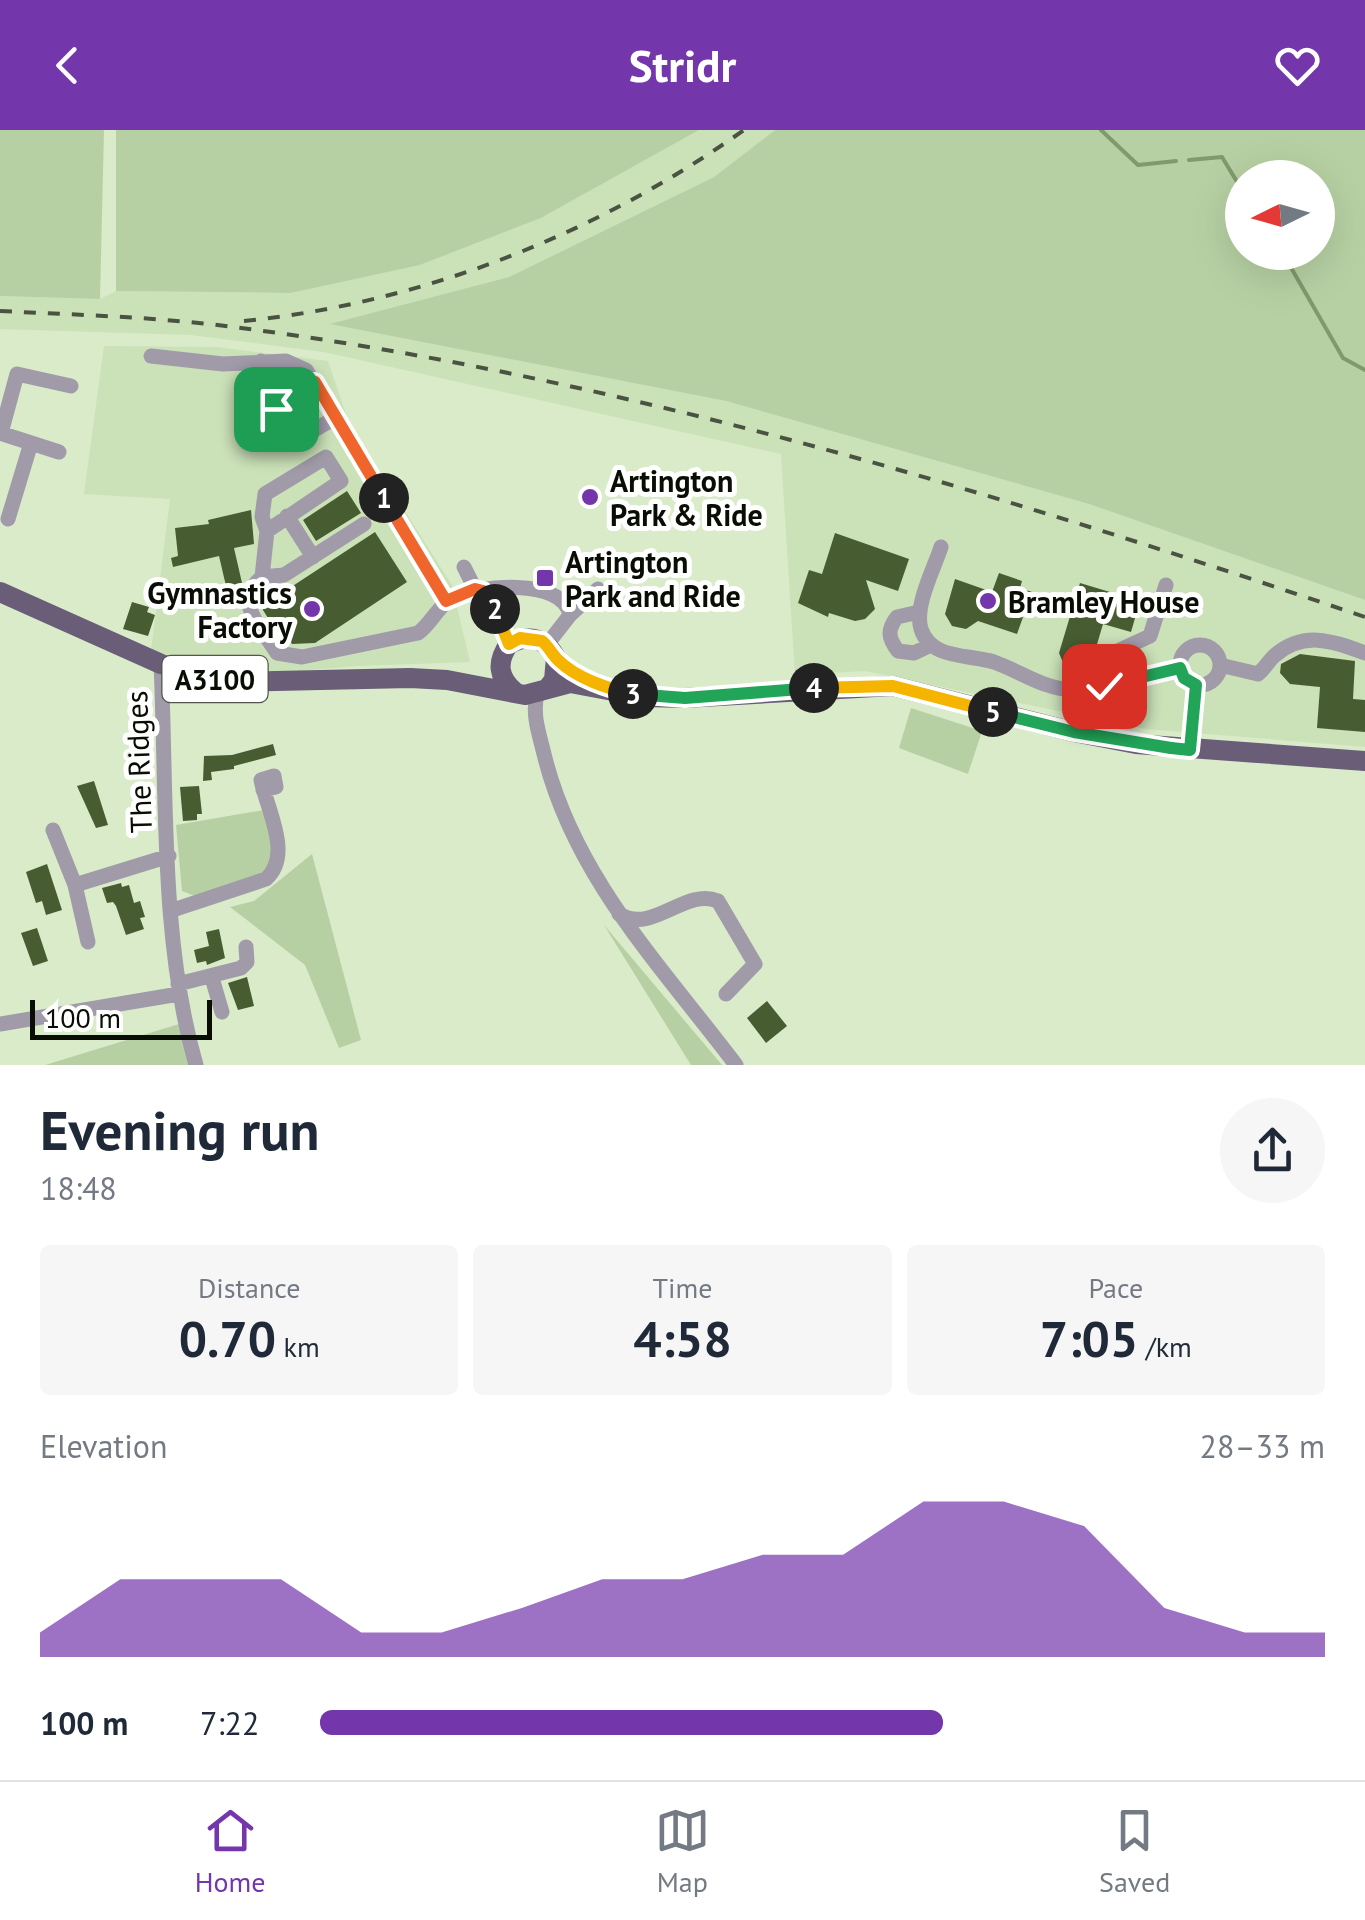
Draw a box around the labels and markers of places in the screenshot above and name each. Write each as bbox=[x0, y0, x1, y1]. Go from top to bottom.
pin bbox=[234, 367, 319, 452]
place label: Artington Park & Ride bbox=[610, 461, 763, 534]
pin: 1 bbox=[359, 473, 409, 523]
marker: Artington Park & Ride bbox=[579, 486, 601, 508]
place label: Artington Park and Ride bbox=[565, 542, 741, 615]
marker: Artington Park and Ride bbox=[534, 567, 556, 589]
place label: Gymnastics Factory bbox=[147, 573, 293, 646]
place label: Bramley House bbox=[1008, 582, 1199, 621]
pin: 2 bbox=[470, 584, 520, 634]
marker: Bramley House bbox=[977, 590, 999, 612]
marker: Gymnastics Factory bbox=[301, 598, 323, 620]
pin bbox=[1062, 644, 1147, 729]
pin: 4 bbox=[789, 663, 839, 713]
pin: 3 bbox=[608, 669, 658, 719]
pin: 5 bbox=[968, 687, 1018, 737]

